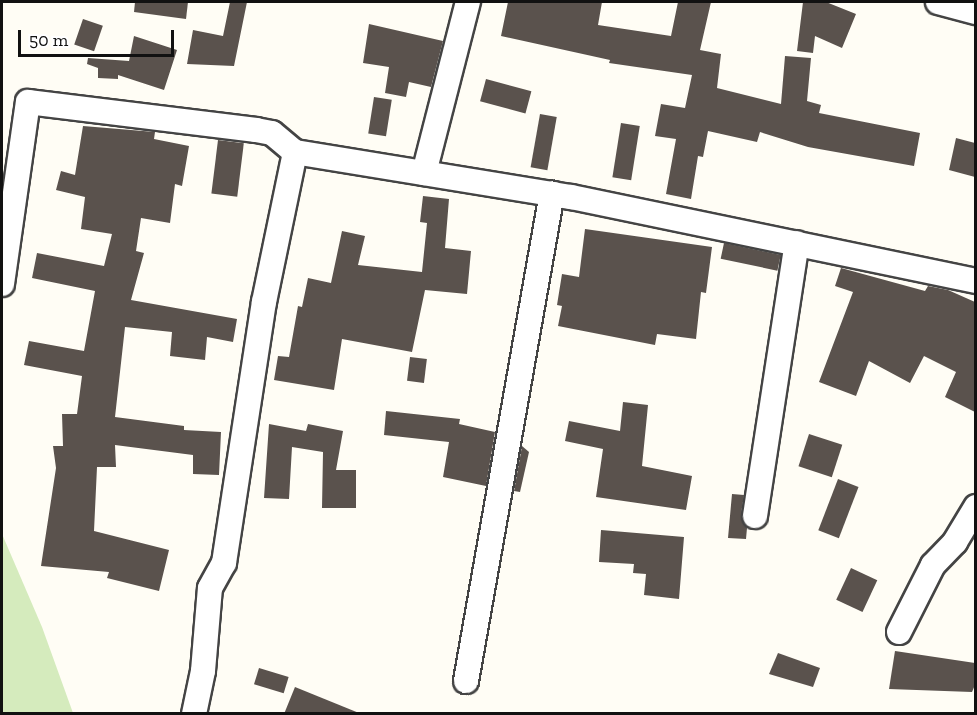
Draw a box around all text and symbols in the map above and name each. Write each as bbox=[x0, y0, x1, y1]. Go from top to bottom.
scale bar bbox=[21, 18, 177, 56]
text: 50 m bbox=[29, 29, 68, 51]

